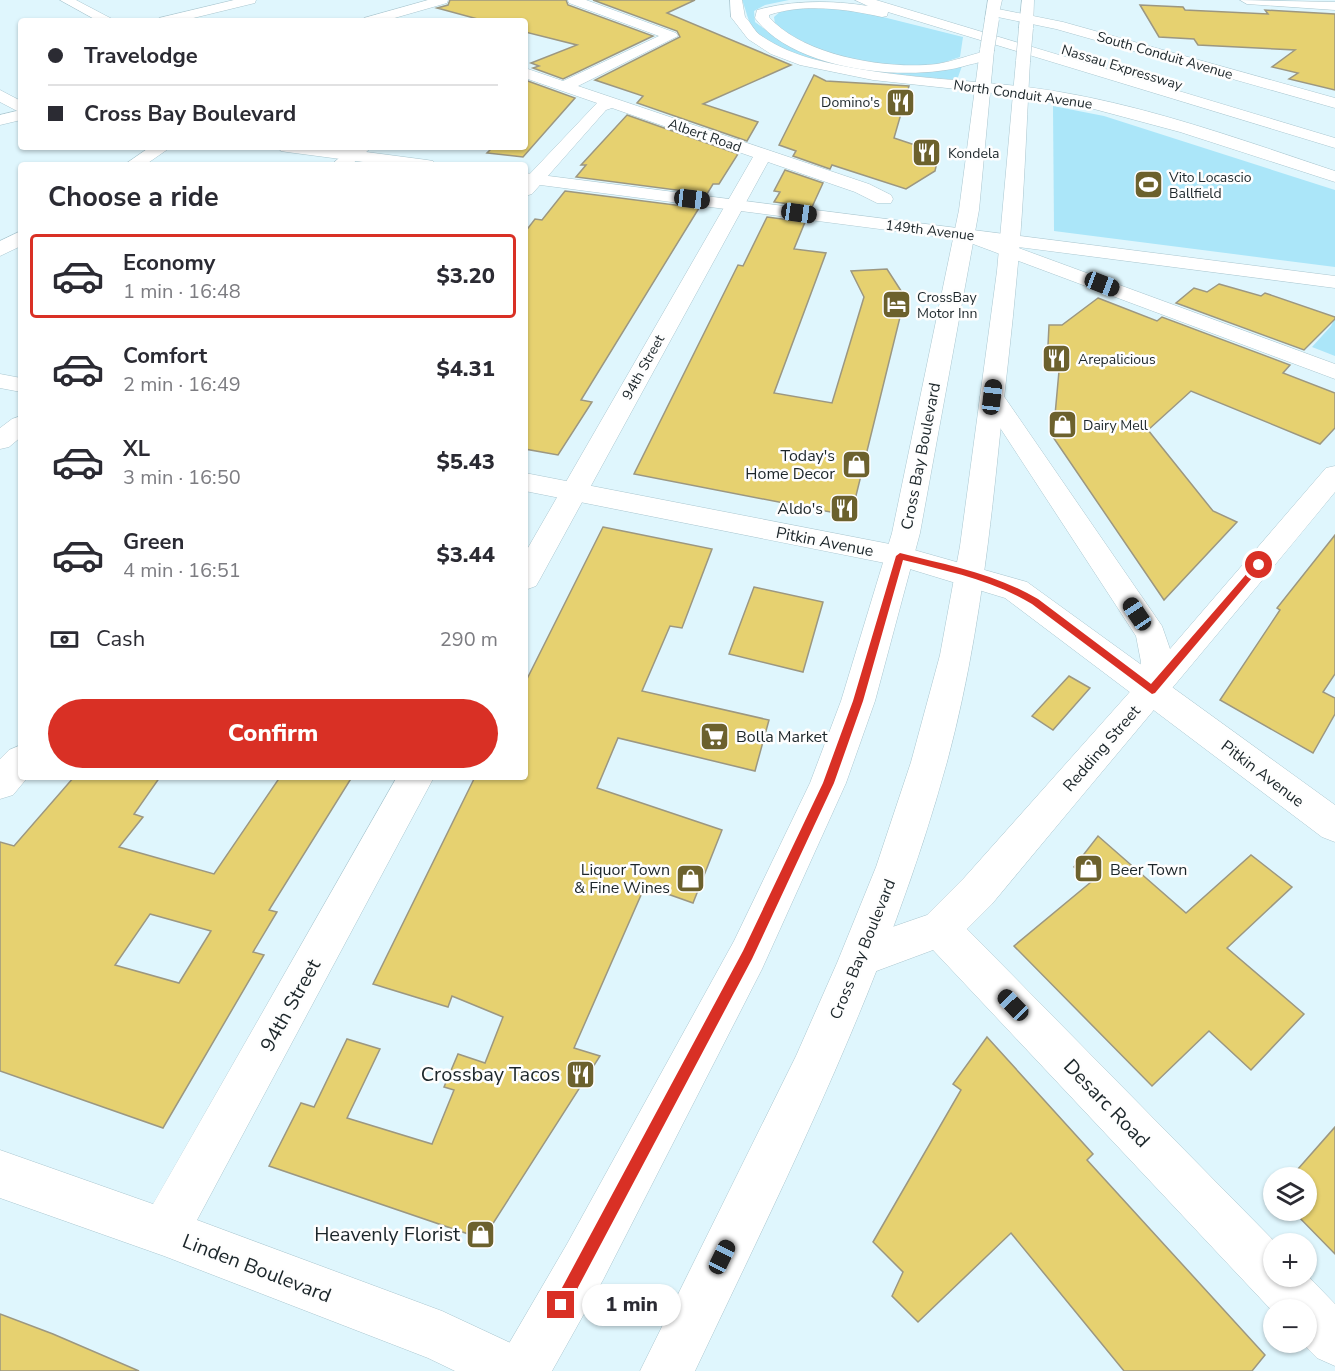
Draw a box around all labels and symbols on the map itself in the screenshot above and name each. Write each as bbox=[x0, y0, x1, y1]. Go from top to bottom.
street label: South Conduit Avenue bbox=[1095, 27, 1235, 84]
street label: Nassau Expressway bbox=[1059, 40, 1185, 95]
street label: North Conduit Avenue bbox=[952, 75, 1094, 114]
restaurant icon: Domino's bbox=[885, 86, 917, 118]
place label: Domino's bbox=[821, 93, 880, 112]
street label: Albert Road bbox=[666, 114, 744, 157]
restaurant icon: Kondela bbox=[911, 137, 943, 169]
place label: Kondela bbox=[948, 144, 1000, 163]
place label: Vito Locascio Ballfield bbox=[1168, 168, 1252, 203]
sports icon: Vito Locascio Ballfield bbox=[1132, 169, 1164, 201]
car bbox=[673, 188, 711, 210]
car bbox=[780, 202, 818, 224]
street label: 149th Avenue bbox=[884, 216, 975, 245]
car bbox=[1082, 269, 1122, 299]
place label: CrossBay Motor Inn bbox=[917, 288, 977, 323]
hotel icon: CrossBay Motor Inn bbox=[880, 289, 912, 321]
street label: 94th Street bbox=[618, 331, 669, 403]
restaurant icon: Arepalicious bbox=[1041, 343, 1073, 375]
place label: Arepalicious bbox=[1078, 350, 1156, 369]
car bbox=[981, 378, 1003, 416]
street label: Cross Bay Boulevard bbox=[896, 381, 946, 532]
shop icon: Dairy Mell bbox=[1046, 409, 1078, 441]
place label: Dairy Mell bbox=[1083, 416, 1149, 435]
place label: Today's Home Decor bbox=[745, 445, 835, 485]
shop icon: Today's Home Decor bbox=[840, 448, 872, 480]
restaurant icon: Aldo's bbox=[828, 492, 860, 524]
place label: Aldo's bbox=[777, 498, 823, 520]
street label: Pitkin Avenue bbox=[774, 522, 875, 562]
route start bbox=[1245, 551, 1272, 578]
car bbox=[1119, 594, 1155, 634]
street label: Redding Street bbox=[1058, 701, 1146, 796]
supermarket icon: Bolla Market bbox=[699, 720, 731, 752]
place label: Bolla Market bbox=[736, 726, 828, 748]
street label: Pitkin Avenue bbox=[1216, 735, 1308, 812]
shop icon: Beer Town bbox=[1073, 853, 1105, 885]
place label: Liquor Town & Fine Wines bbox=[574, 859, 670, 899]
place label: Beer Town bbox=[1110, 859, 1187, 881]
shop icon: Liquor Town & Fine Wines bbox=[675, 862, 707, 894]
street label: Cross Bay Boulevard bbox=[825, 876, 901, 1023]
street label: 94th Street bbox=[254, 953, 327, 1056]
car bbox=[994, 986, 1032, 1024]
street label: Desarc Road bbox=[1057, 1053, 1156, 1154]
restaurant icon: Crossbay Tacos bbox=[565, 1058, 597, 1090]
place label: Crossbay Tacos bbox=[421, 1061, 560, 1088]
shop icon: Heavenly Florist bbox=[465, 1218, 497, 1250]
place label: Heavenly Florist bbox=[314, 1221, 461, 1248]
street label: Linden Boulevard bbox=[179, 1228, 335, 1309]
car bbox=[706, 1237, 738, 1277]
callout: 1 min bbox=[582, 1284, 681, 1326]
route end bbox=[547, 1291, 574, 1318]

